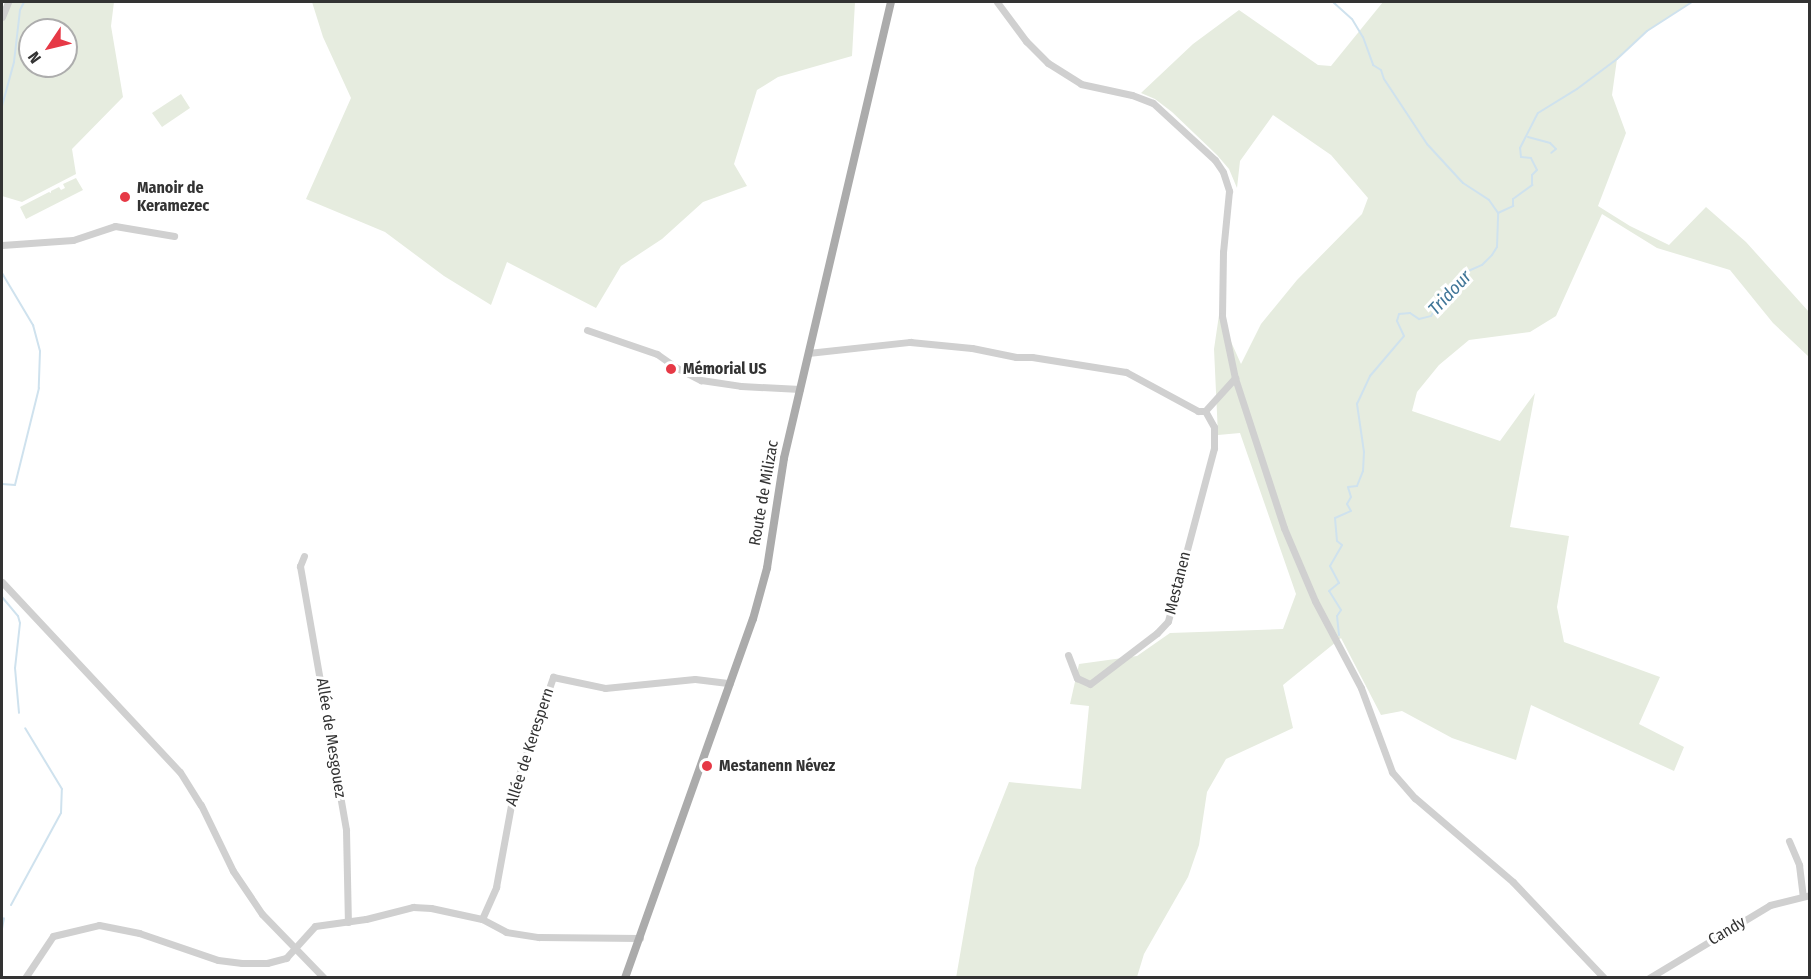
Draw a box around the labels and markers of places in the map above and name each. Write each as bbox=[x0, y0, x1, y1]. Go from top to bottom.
place label: Manoir de Keramezec bbox=[137, 178, 209, 216]
marker: Manoir de Keramezec bbox=[118, 190, 132, 204]
place label: Mémorial US bbox=[683, 359, 766, 379]
marker: Mémorial US bbox=[664, 362, 678, 376]
place label: Mestanenn Névez bbox=[719, 756, 835, 776]
marker: Mestanenn Névez bbox=[700, 759, 714, 773]

